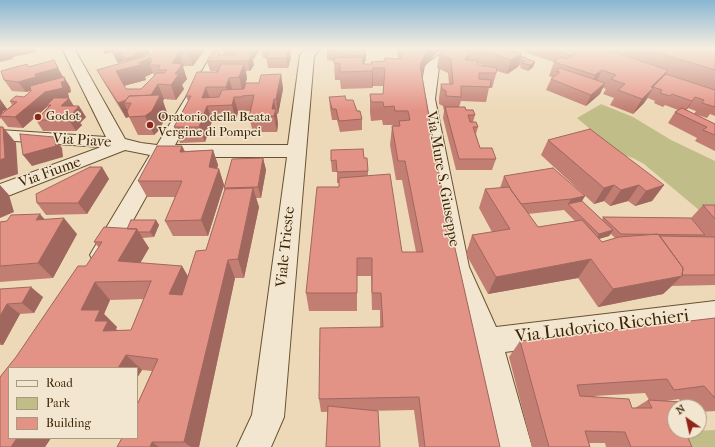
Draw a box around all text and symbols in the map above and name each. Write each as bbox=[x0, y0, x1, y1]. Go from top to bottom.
place label: Godot bbox=[46, 109, 80, 125]
place label: Oratorio della Beata Vergine di Pompei bbox=[158, 110, 271, 141]
street label: Via Mure S. Giuseppe bbox=[421, 110, 463, 248]
marker: Godot bbox=[33, 112, 43, 122]
marker: Oratorio della Beata Vergine di Pompei bbox=[145, 120, 155, 130]
street label: Via Piave bbox=[52, 130, 112, 152]
street label: Via Fiume bbox=[16, 153, 84, 193]
street label: Viale Trieste bbox=[273, 206, 299, 288]
street label: Via Ludovico Ricchieri bbox=[514, 306, 690, 348]
legend bbox=[8, 367, 138, 439]
text: Road bbox=[46, 376, 73, 390]
text: Park bbox=[46, 396, 70, 410]
north arrow bbox=[667, 399, 707, 439]
text: N bbox=[673, 402, 688, 417]
text: Building bbox=[46, 416, 91, 430]

